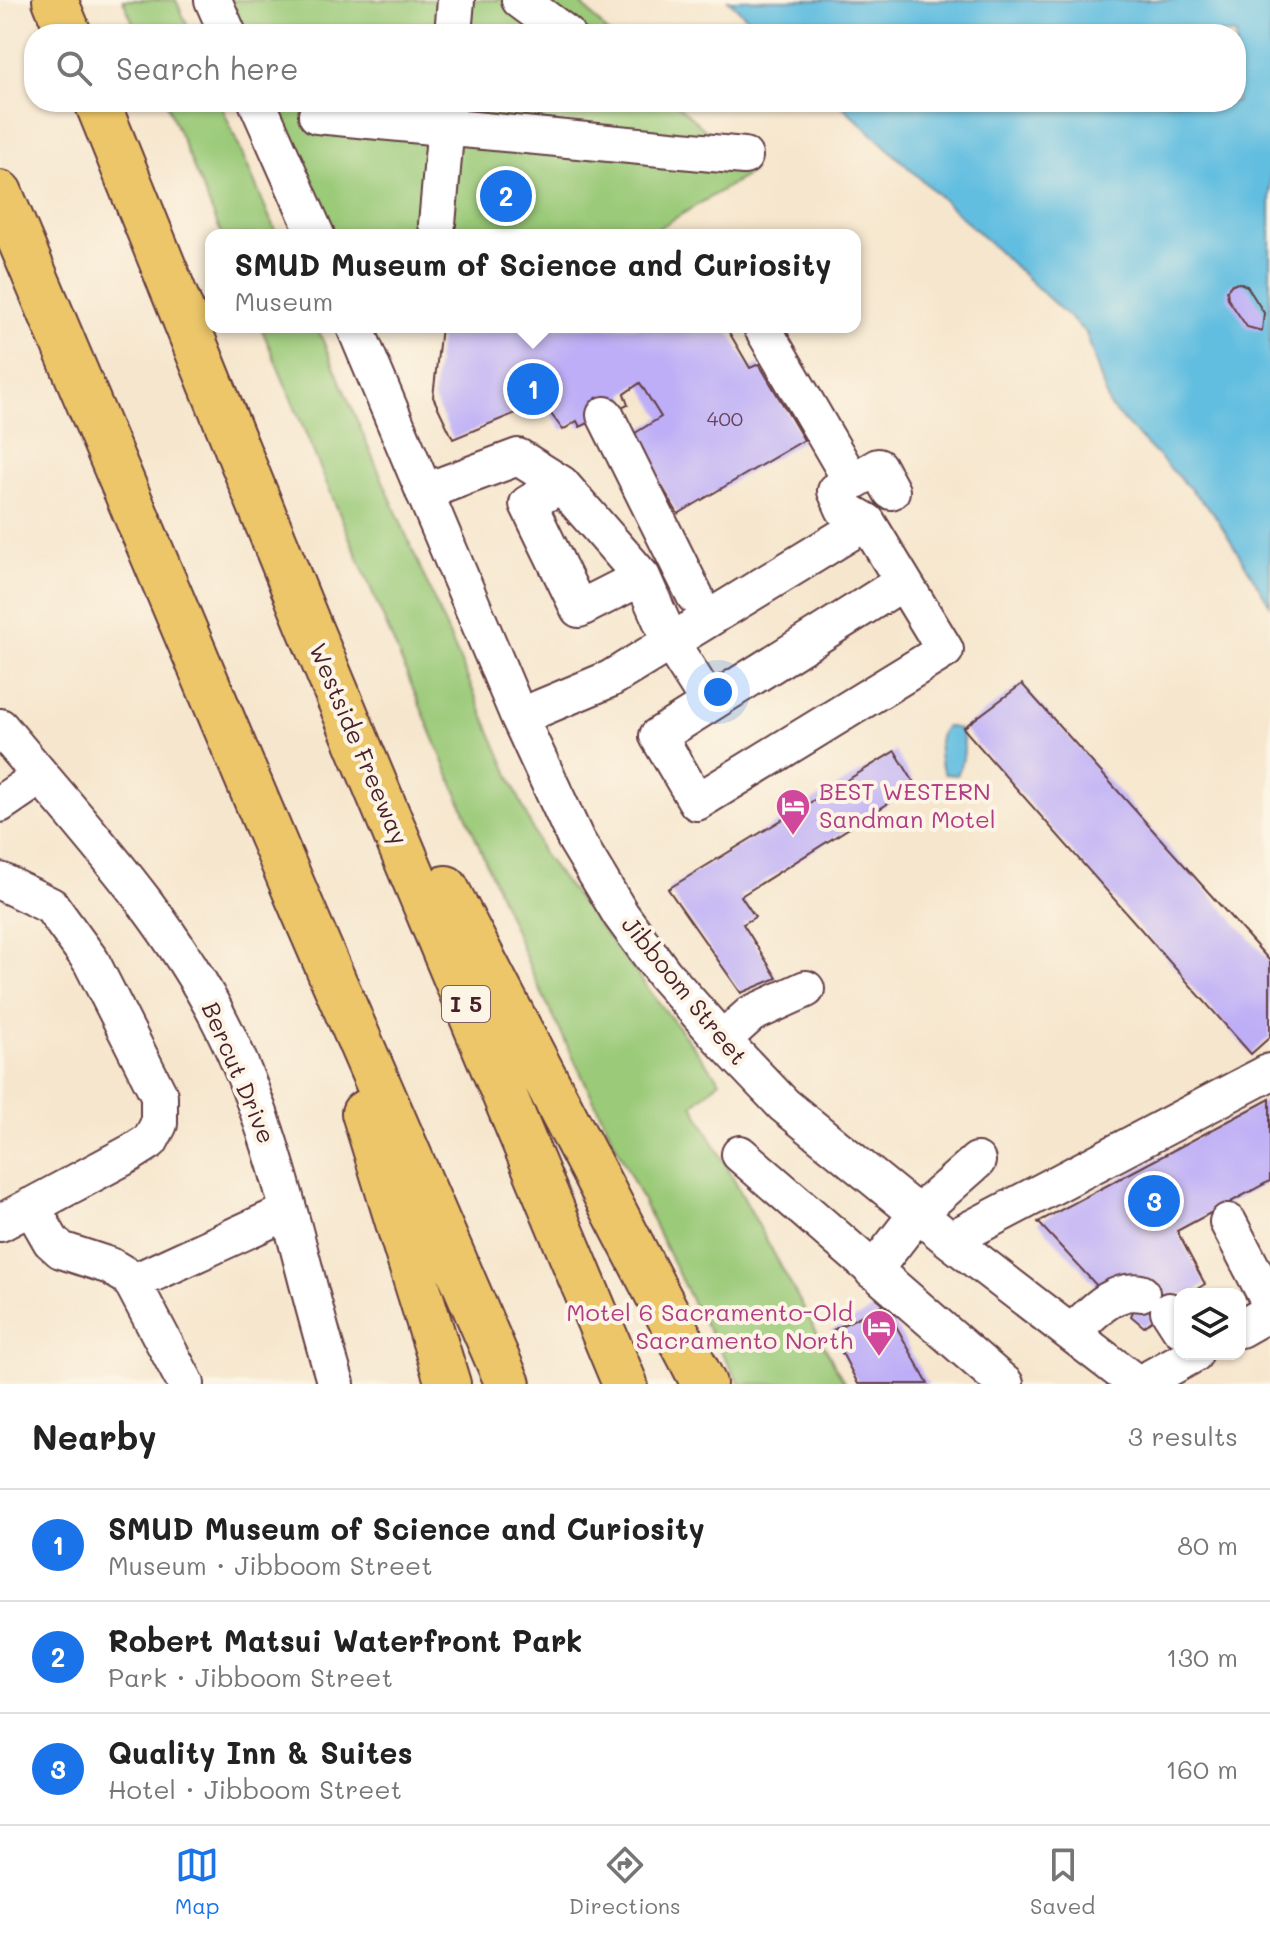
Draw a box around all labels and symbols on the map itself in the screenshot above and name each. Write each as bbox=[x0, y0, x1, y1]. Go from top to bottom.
pin: 2 bbox=[480, 166, 532, 226]
pin: 1 bbox=[507, 359, 559, 419]
house number: 400 bbox=[707, 405, 743, 431]
street label: Westside Freeway bbox=[303, 638, 416, 849]
your location bbox=[698, 672, 738, 712]
place label: BEST WESTERN Sandman Motel bbox=[819, 775, 996, 834]
hotel icon: BEST WESTERN Sandman Motel bbox=[774, 787, 812, 837]
street label: Jibboom Street bbox=[616, 909, 755, 1071]
road number: I 5 bbox=[442, 986, 490, 1022]
street label: Bercut Drive bbox=[196, 997, 283, 1148]
pin: 3 bbox=[1128, 1171, 1180, 1231]
place label: Motel 6 Sacramento-Old Sacramento North bbox=[566, 1296, 853, 1355]
hotel icon: Motel 6 Sacramento-Old Sacramento North bbox=[860, 1308, 898, 1358]

